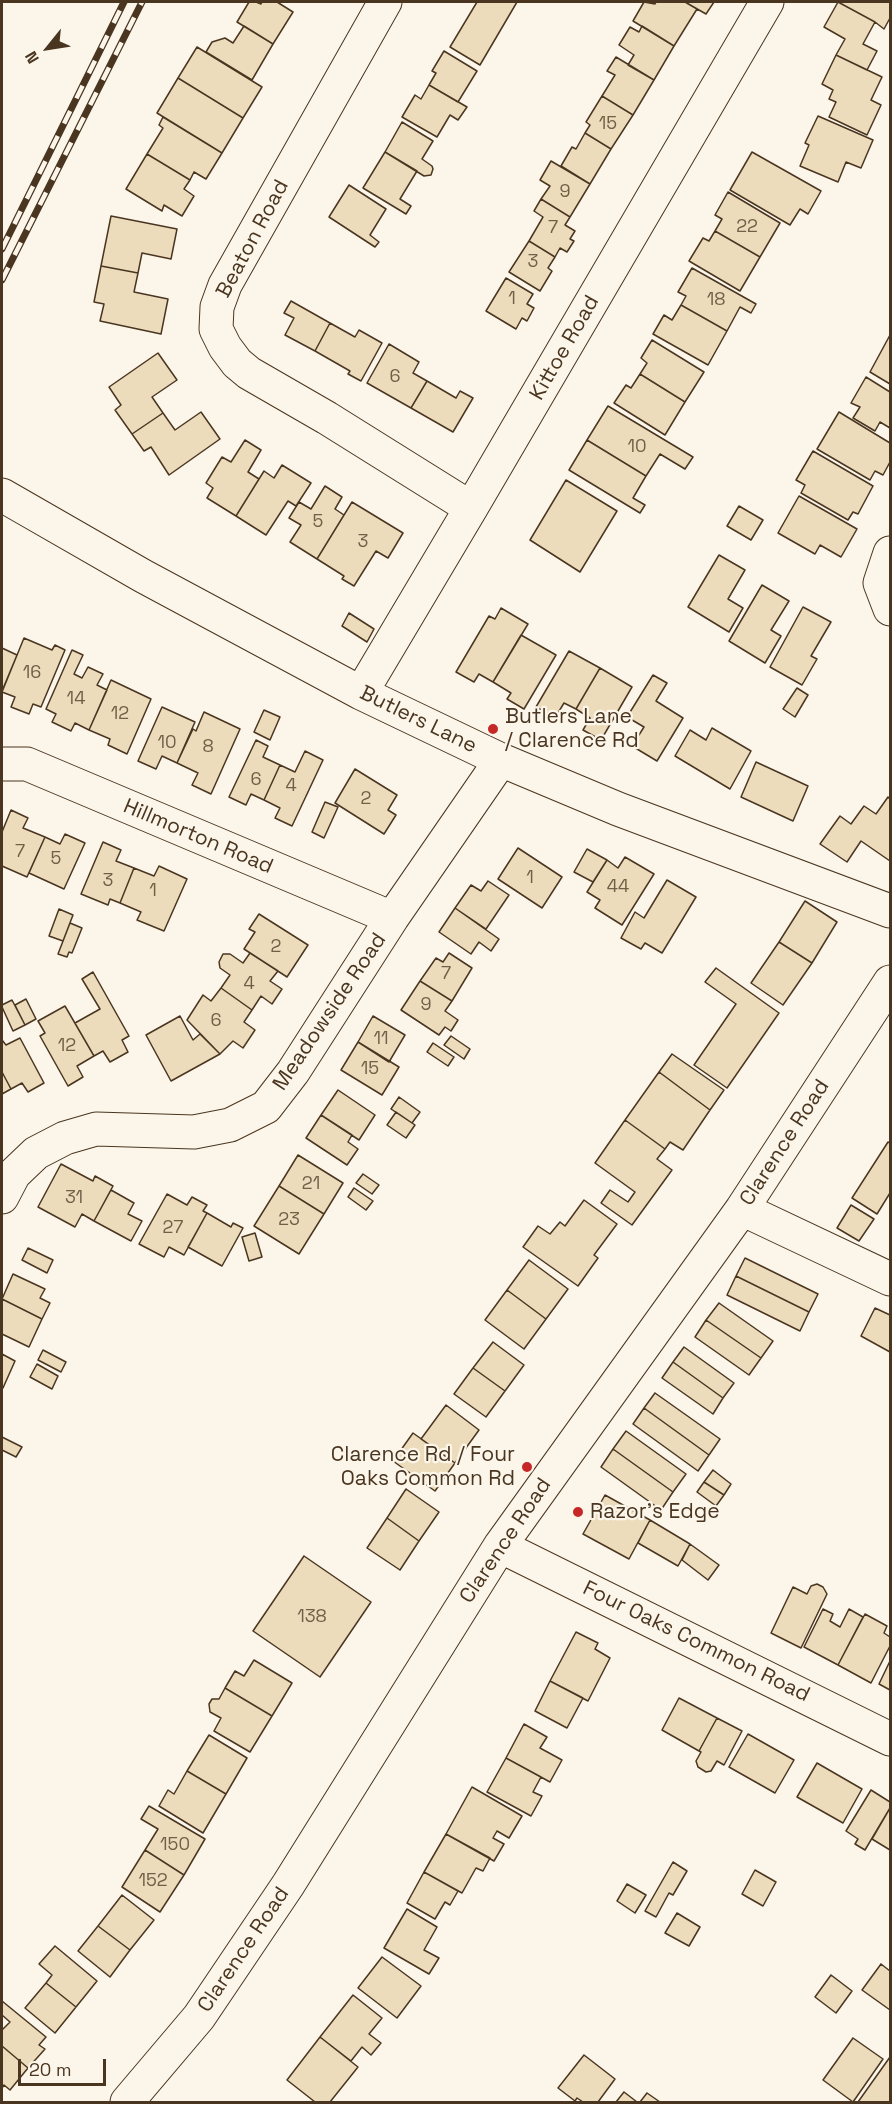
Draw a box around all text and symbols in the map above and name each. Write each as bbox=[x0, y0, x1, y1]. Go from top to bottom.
north arrow bbox=[18, 18, 78, 78]
text: N bbox=[20, 47, 44, 67]
house number: 15 bbox=[599, 113, 617, 135]
street label: Beaton Road bbox=[211, 176, 295, 302]
house number: 9 bbox=[559, 181, 571, 203]
house number: 22 bbox=[736, 216, 758, 238]
house number: 7 bbox=[548, 217, 558, 239]
house number: 3 bbox=[528, 251, 538, 273]
house number: 1 bbox=[508, 288, 516, 310]
house number: 18 bbox=[707, 289, 725, 311]
street label: Kittoe Road bbox=[525, 291, 605, 405]
house number: 6 bbox=[389, 366, 401, 388]
house number: 10 bbox=[627, 436, 647, 458]
house number: 5 bbox=[313, 511, 323, 533]
house number: 3 bbox=[358, 531, 368, 553]
house number: 16 bbox=[23, 662, 41, 684]
street label: Butlers Lane bbox=[355, 681, 481, 759]
house number: 14 bbox=[67, 688, 85, 710]
house number: 12 bbox=[111, 703, 129, 725]
place label: Butlers Lane / Clarence Rd bbox=[505, 704, 639, 754]
marker: Butlers Lane / Clarence Rd bbox=[486, 722, 500, 736]
house number: 10 bbox=[157, 732, 177, 754]
house number: 8 bbox=[202, 736, 214, 758]
house number: 6 bbox=[250, 769, 262, 791]
house number: 4 bbox=[285, 775, 297, 797]
house number: 2 bbox=[361, 788, 371, 810]
street label: Hillmorton Road bbox=[119, 794, 277, 880]
house number: 7 bbox=[15, 841, 25, 863]
house number: 5 bbox=[51, 848, 61, 870]
house number: 1 bbox=[526, 867, 534, 889]
house number: 3 bbox=[103, 870, 113, 892]
house number: 44 bbox=[607, 876, 629, 898]
house number: 1 bbox=[149, 880, 157, 902]
street label: Meadowside Road bbox=[268, 928, 392, 1096]
house number: 2 bbox=[271, 936, 281, 958]
house number: 7 bbox=[441, 963, 451, 985]
house number: 4 bbox=[243, 973, 255, 995]
house number: 9 bbox=[420, 994, 432, 1016]
house number: 6 bbox=[210, 1010, 222, 1032]
house number: 11 bbox=[373, 1028, 389, 1050]
house number: 12 bbox=[58, 1035, 76, 1057]
house number: 15 bbox=[361, 1058, 379, 1080]
street label: Clarence Road bbox=[735, 1075, 835, 1211]
house number: 21 bbox=[302, 1173, 320, 1195]
house number: 31 bbox=[65, 1187, 83, 1209]
house number: 23 bbox=[278, 1209, 300, 1231]
house number: 27 bbox=[163, 1217, 183, 1239]
place label: Clarence Rd / Four Oaks Common Rd bbox=[331, 1442, 515, 1492]
marker: Clarence Rd / Four Oaks Common Rd bbox=[520, 1460, 534, 1474]
street label: Clarence Road bbox=[455, 1474, 557, 1608]
place label: Razor's Edge bbox=[590, 1499, 720, 1525]
marker: Razor's Edge bbox=[571, 1505, 585, 1519]
street label: Four Oaks Common Road bbox=[578, 1576, 814, 1708]
house number: 138 bbox=[297, 1606, 327, 1628]
house number: 150 bbox=[160, 1834, 190, 1856]
house number: 152 bbox=[138, 1870, 168, 1892]
street label: Clarence Road bbox=[193, 1883, 295, 2017]
scale bar bbox=[21, 2047, 110, 2085]
text: 20 m bbox=[29, 2058, 72, 2081]

